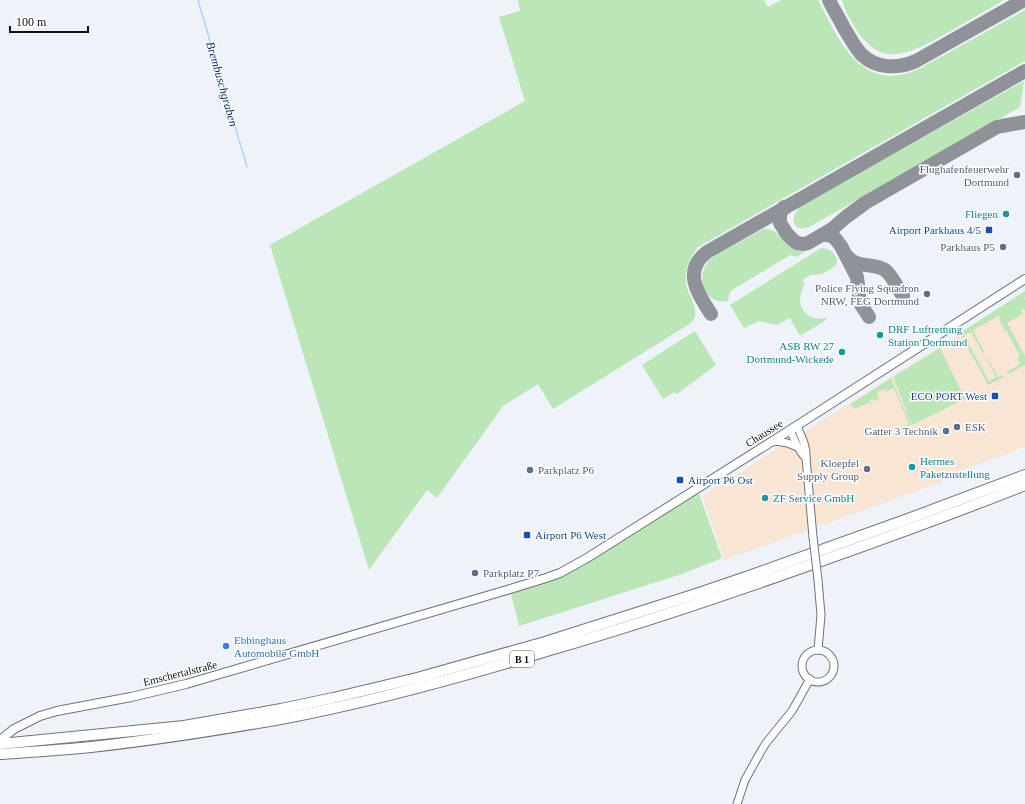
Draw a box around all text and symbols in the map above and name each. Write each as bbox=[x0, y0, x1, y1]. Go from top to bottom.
scale bar bbox=[10, 8, 88, 34]
text: 100 m bbox=[16, 15, 47, 29]
water label: Brembuschgraben bbox=[203, 40, 241, 128]
place label: Flughafenfeuerwehr Dortmund bbox=[920, 163, 1009, 188]
marker: Flughafenfeuerwehr Dortmund bbox=[1012, 170, 1022, 180]
place label: Fliegen bbox=[965, 208, 998, 220]
marker: Fliegen bbox=[1001, 209, 1011, 219]
place label: Airport Parkhaus 4/5 bbox=[889, 224, 981, 236]
marker: Airport Parkhaus 4/5 bbox=[984, 225, 994, 235]
place label: Parkhaus P5 bbox=[940, 241, 995, 253]
marker: Parkhaus P5 bbox=[998, 242, 1008, 252]
place label: Police Flying Squadron NRW, FEG Dortmund bbox=[815, 282, 919, 307]
marker: Police Flying Squadron NRW, FEG Dortmund bbox=[922, 289, 932, 299]
place label: DRF Luftrettung Station Dortmund bbox=[888, 323, 968, 348]
marker: DRF Luftrettung Station Dortmund bbox=[875, 330, 885, 340]
place label: ASB RW 27 Dortmund-Wickede bbox=[746, 340, 834, 365]
marker: ASB RW 27 Dortmund-Wickede bbox=[837, 347, 847, 357]
place label: ECO PORT West bbox=[911, 390, 987, 402]
marker: ECO PORT West bbox=[990, 391, 1000, 401]
street label: Chaussee bbox=[743, 417, 785, 449]
place label: ESK bbox=[965, 421, 986, 433]
marker: ESK bbox=[952, 422, 962, 432]
place label: Gatter 3 Technik bbox=[864, 425, 938, 437]
marker: Gatter 3 Technik bbox=[941, 426, 951, 436]
place label: Hermes Paketzustellung bbox=[920, 455, 990, 480]
place label: Kloepfel Supply Group bbox=[797, 457, 859, 482]
marker: Hermes Paketzustellung bbox=[907, 462, 917, 472]
place label: Parkplatz P6 bbox=[538, 464, 594, 476]
marker: Kloepfel Supply Group bbox=[862, 464, 872, 474]
marker: Parkplatz P6 bbox=[525, 465, 535, 475]
place label: Airport P6 Ost bbox=[688, 474, 753, 486]
marker: Airport P6 Ost bbox=[675, 475, 685, 485]
place label: ZF Service GmbH bbox=[773, 492, 854, 504]
marker: ZF Service GmbH bbox=[760, 493, 770, 503]
place label: Airport P6 West bbox=[535, 529, 606, 541]
marker: Airport P6 West bbox=[522, 530, 532, 540]
place label: Parkplatz P7 bbox=[483, 567, 539, 579]
marker: Parkplatz P7 bbox=[470, 568, 480, 578]
place label: Ebbinghaus Automobile GmbH bbox=[234, 634, 319, 659]
marker: Ebbinghaus Automobile GmbH bbox=[221, 641, 231, 651]
road number: B 1 bbox=[510, 651, 534, 667]
street label: Emschertalstraße bbox=[142, 658, 218, 688]

